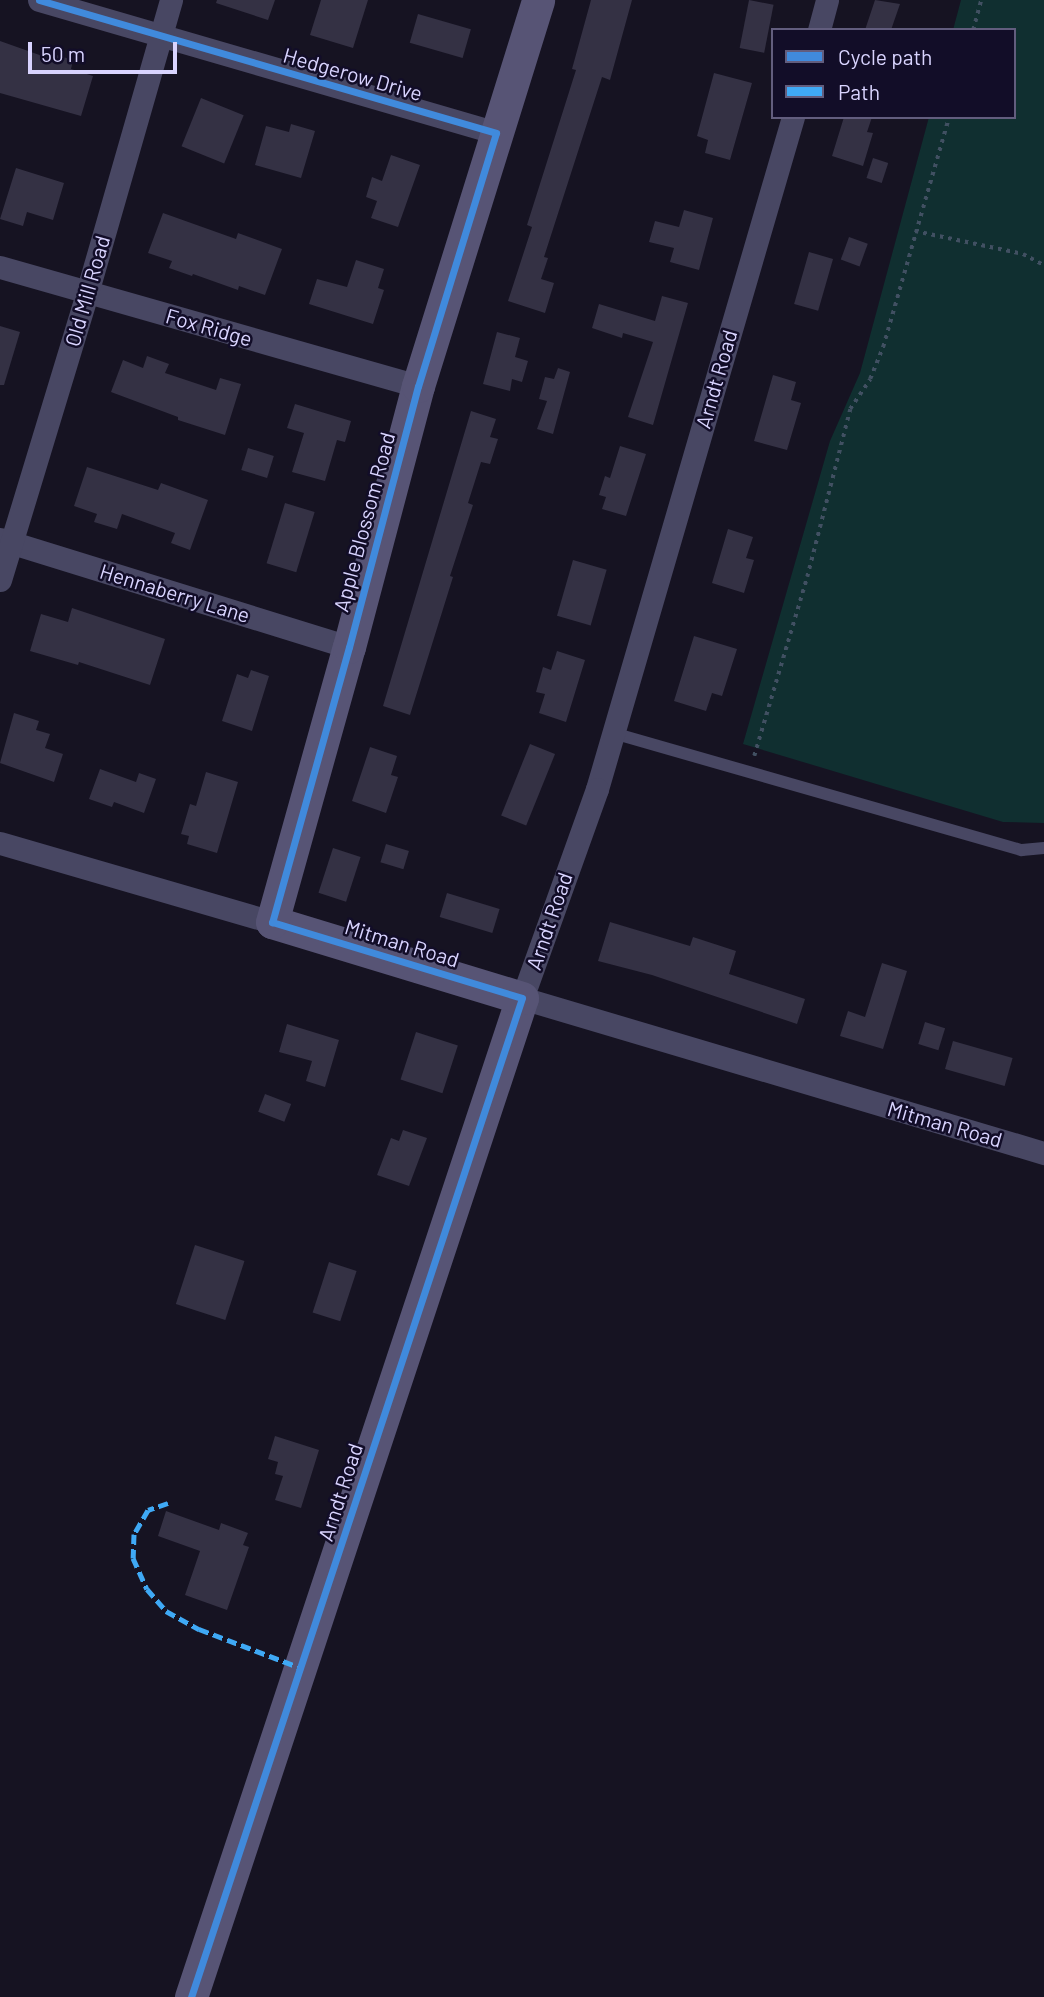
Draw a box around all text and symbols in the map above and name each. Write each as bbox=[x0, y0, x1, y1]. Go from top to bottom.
scale bar bbox=[32, 28, 180, 72]
legend bbox=[771, 28, 1016, 119]
text: 50 m bbox=[41, 41, 85, 66]
street label: Hedgerow Drive bbox=[281, 42, 425, 106]
text: Cycle path bbox=[838, 44, 932, 69]
text: Path bbox=[838, 79, 880, 104]
street label: Old Mill Road bbox=[59, 233, 115, 349]
street label: Fox Ridge bbox=[163, 303, 255, 351]
street label: Arndt Road bbox=[690, 327, 742, 431]
street label: Apple Blossom Road bbox=[328, 429, 400, 615]
street label: Hennaberry Lane bbox=[97, 558, 253, 628]
street label: Arndt Road bbox=[521, 869, 577, 973]
street label: Mitman Road bbox=[342, 914, 462, 972]
street label: Mitman Road bbox=[885, 1096, 1005, 1152]
street label: Arndt Road bbox=[312, 1440, 368, 1544]

